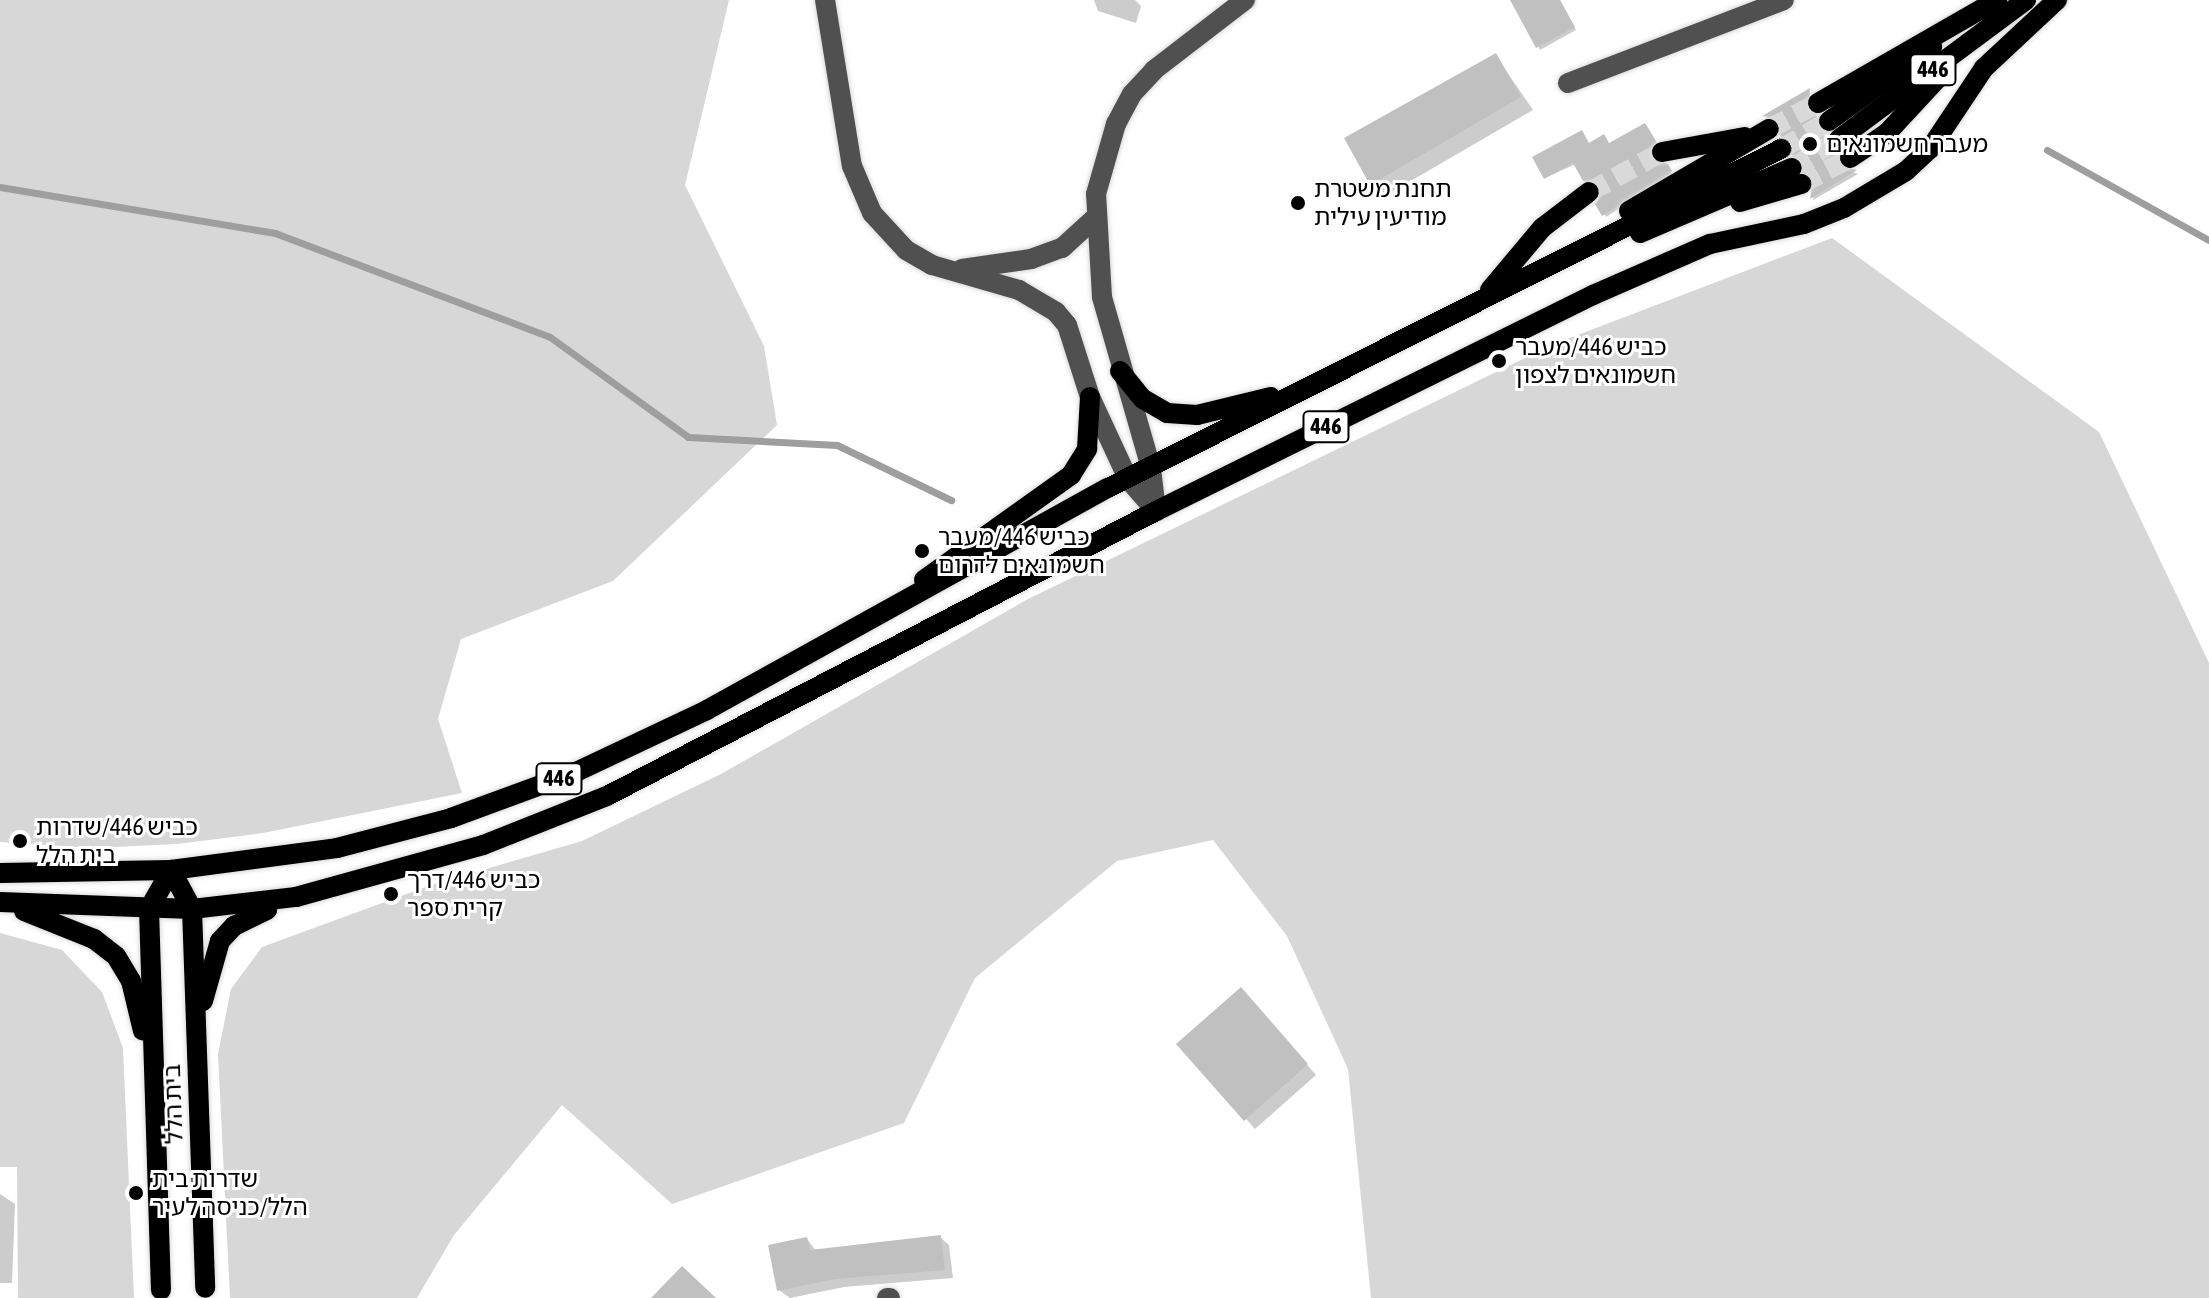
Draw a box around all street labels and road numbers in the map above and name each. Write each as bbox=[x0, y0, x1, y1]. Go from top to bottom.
road number: 446 bbox=[1909, 52, 1957, 88]
road number: 446 bbox=[1302, 409, 1350, 445]
road number: 446 bbox=[535, 761, 583, 797]
street label: בית הלל bbox=[157, 1063, 189, 1145]

